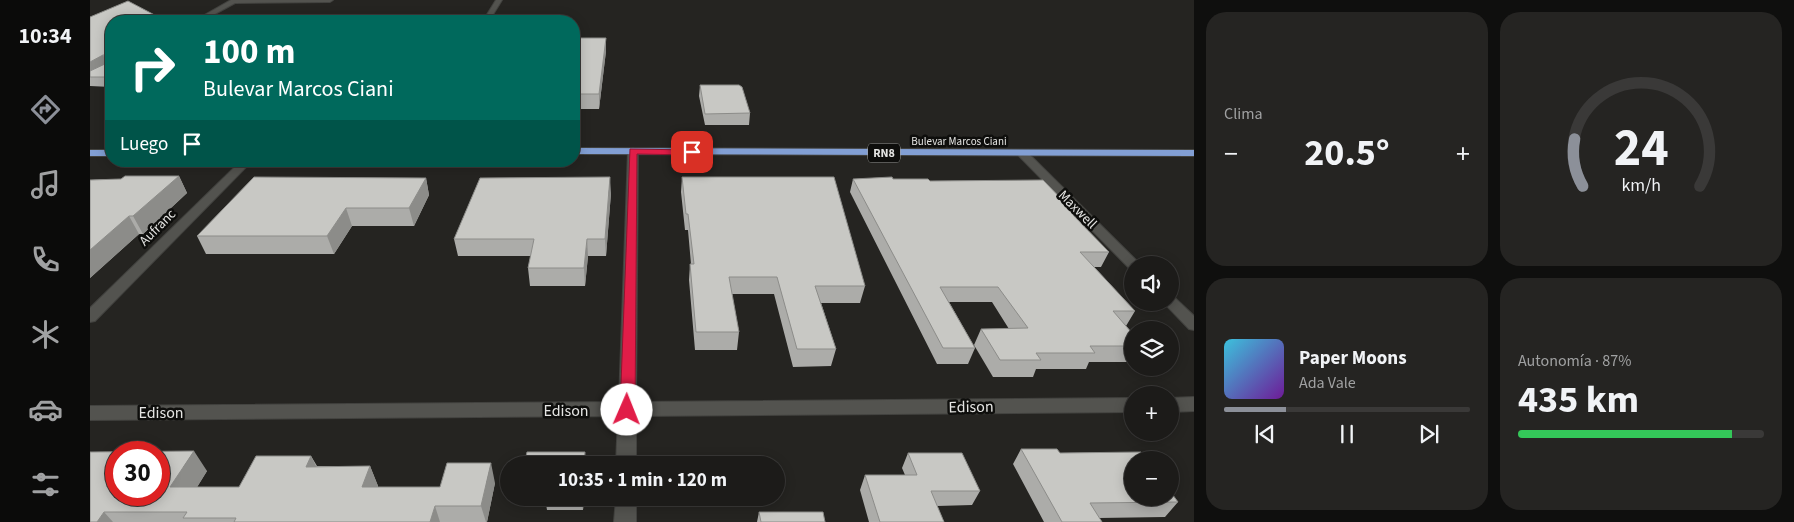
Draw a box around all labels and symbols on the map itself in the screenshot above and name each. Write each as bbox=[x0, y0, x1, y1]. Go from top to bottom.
pin bbox=[671, 131, 713, 173]
street label: Bulevar Marcos Ciani bbox=[911, 134, 1007, 149]
road number: RN8 bbox=[868, 144, 900, 162]
street label: Maxwell bbox=[1053, 186, 1101, 234]
street label: Aufranc bbox=[135, 204, 181, 251]
position arrow bbox=[600, 383, 652, 435]
street label: Edison bbox=[948, 396, 994, 418]
street label: Edison bbox=[543, 400, 589, 422]
street label: Edison bbox=[138, 402, 184, 424]
speed limit sign: 30 bbox=[105, 441, 170, 506]

